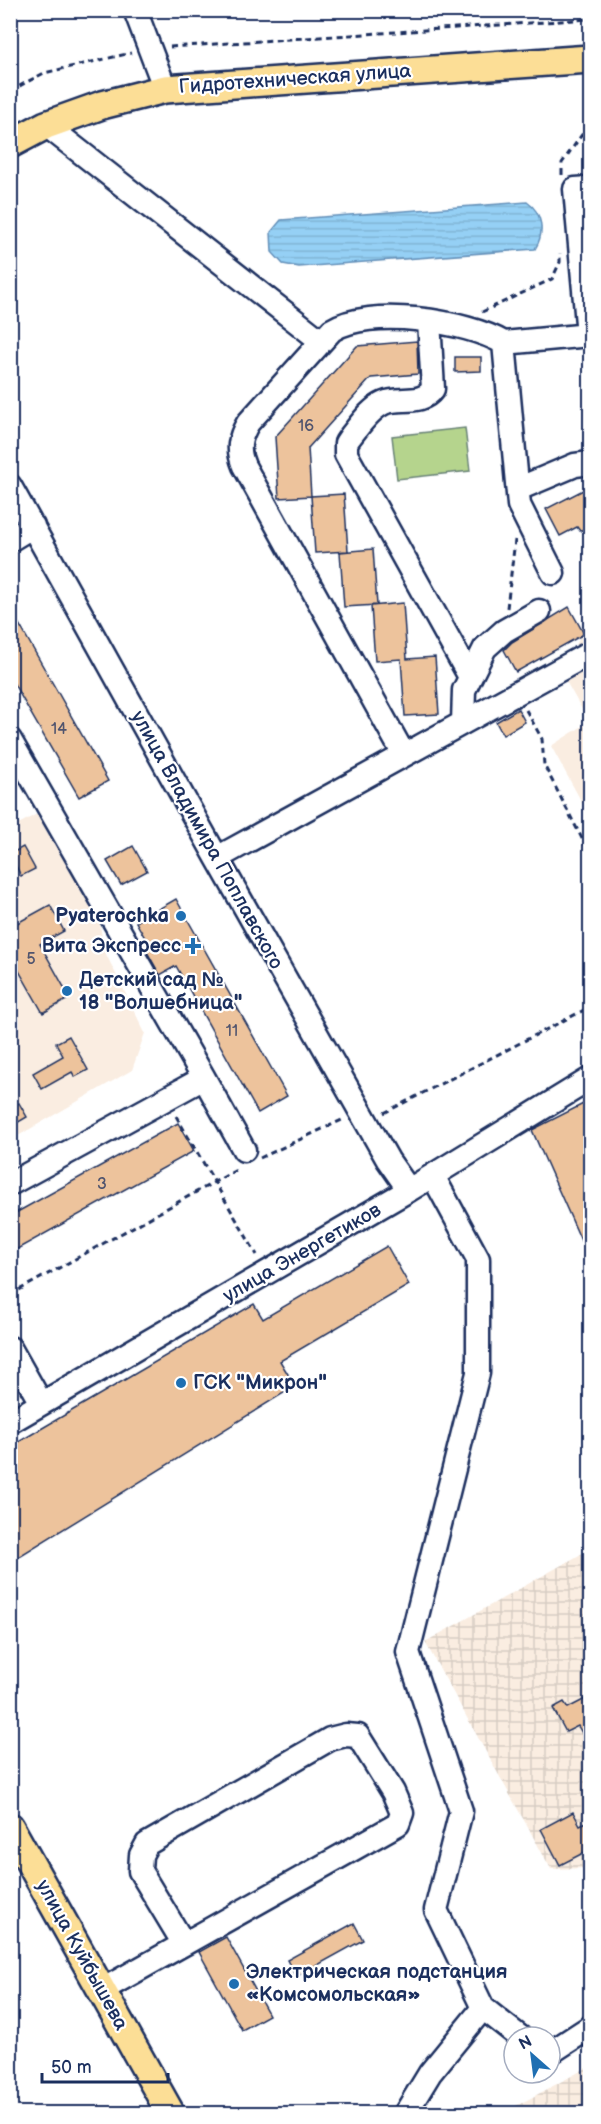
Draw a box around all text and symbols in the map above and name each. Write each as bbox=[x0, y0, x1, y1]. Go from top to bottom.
street label: Гидротехническая улица bbox=[178, 59, 412, 99]
house number: 16 bbox=[298, 417, 314, 436]
street label: улица Владимира Поплавского bbox=[126, 707, 288, 973]
house number: 14 bbox=[51, 720, 67, 739]
place label: Pyaterochka bbox=[55, 904, 169, 928]
marker: Pyaterochka bbox=[174, 909, 188, 923]
place label: Вита Экспресс bbox=[42, 934, 181, 958]
marker: Вита Экспресс bbox=[186, 939, 200, 953]
house number: 5 bbox=[26, 950, 36, 969]
place label: Детский сад № 18 "Волшебница" bbox=[79, 968, 242, 1015]
marker: Детский сад № 18 "Волшебница" bbox=[60, 984, 74, 998]
house number: 11 bbox=[226, 1022, 238, 1041]
house number: 3 bbox=[97, 1175, 107, 1194]
street label: улица Энергетиков bbox=[219, 1198, 386, 1308]
place label: ГСК "Микрон" bbox=[193, 1371, 327, 1395]
marker: ГСК "Микрон" bbox=[174, 1376, 188, 1390]
street label: улица Куйбышева bbox=[31, 1876, 133, 2035]
place label: Электрическая подстанция «Комсомольская» bbox=[246, 1960, 508, 2007]
marker: Электрическая подстанция «Комсомольская» bbox=[227, 1977, 241, 1991]
north arrow bbox=[502, 2025, 562, 2085]
text: N bbox=[516, 2032, 535, 2054]
scale bar bbox=[42, 2046, 168, 2084]
text: 50 m bbox=[51, 2057, 92, 2078]

